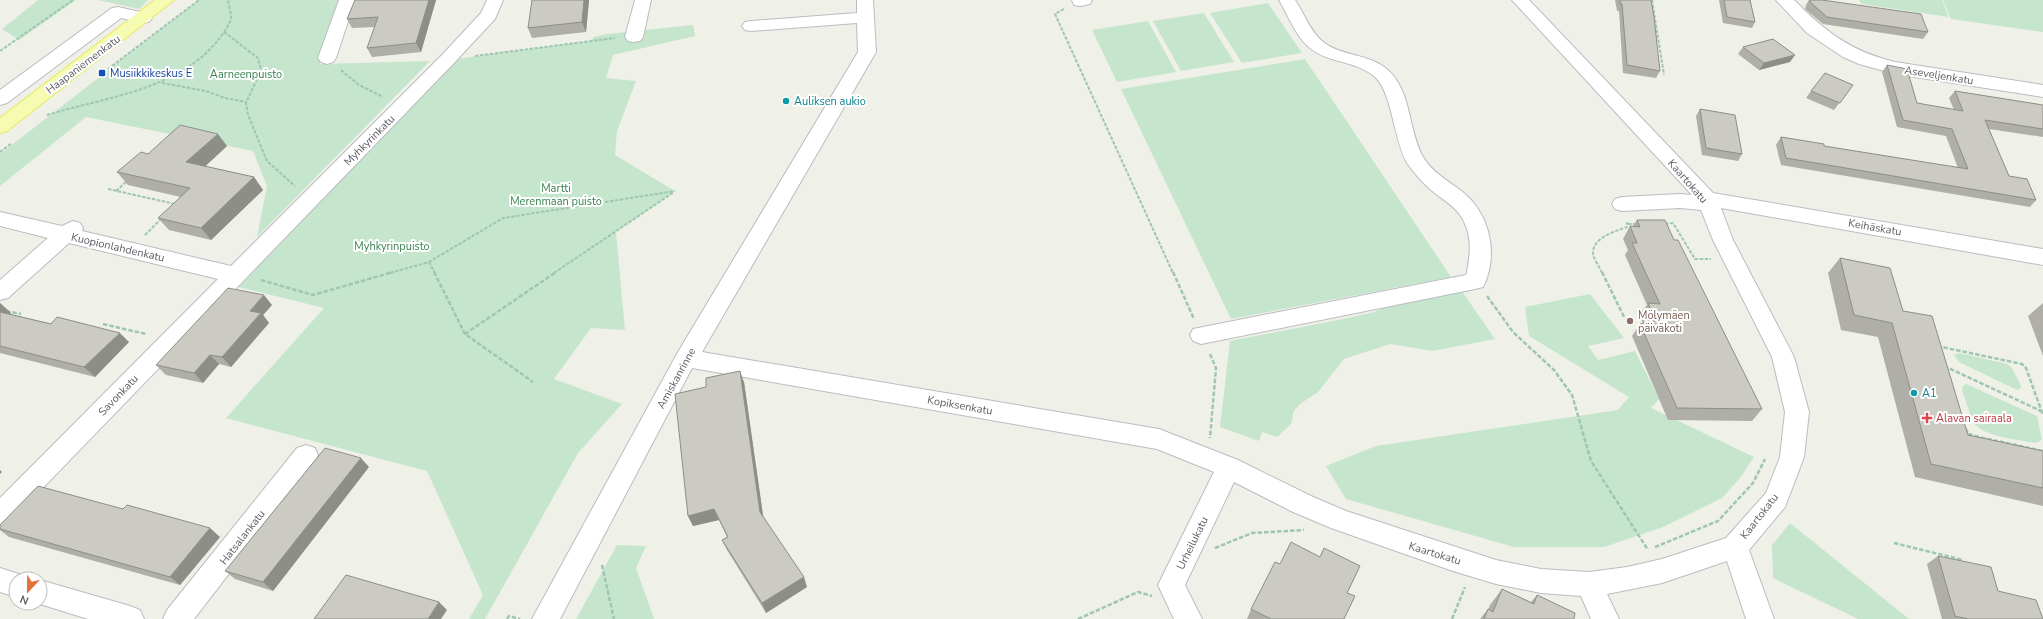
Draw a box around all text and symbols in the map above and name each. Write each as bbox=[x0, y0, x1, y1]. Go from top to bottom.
street label: Haapaniemenkatu bbox=[43, 31, 124, 97]
street label: Aseveljenkatu bbox=[1903, 63, 1975, 88]
place label: Musiikkikeskus E bbox=[110, 66, 192, 81]
park label: Aarneenpuisto bbox=[210, 67, 282, 82]
marker: Musiikkikeskus E bbox=[97, 68, 107, 78]
place label: Auliksen aukio bbox=[794, 94, 866, 109]
marker: Auliksen aukio bbox=[781, 96, 791, 106]
street label: Myhkyrinkatu bbox=[341, 112, 398, 169]
street label: Kaartokatu bbox=[1664, 156, 1711, 207]
park label: Martti Merenmaan puisto bbox=[510, 181, 602, 209]
street label: Keihäskatu bbox=[1847, 215, 1903, 240]
street label: Kuopionlahdenkatu bbox=[70, 229, 166, 266]
park label: Myhkyrinpuisto bbox=[354, 239, 430, 254]
place label: Mölymäen päiväkoti bbox=[1638, 308, 1690, 336]
marker: Mölymäen päiväkoti bbox=[1625, 316, 1635, 326]
street label: Amiskanrinne bbox=[653, 345, 699, 411]
street label: Savonkatu bbox=[95, 372, 142, 419]
place label: A1 bbox=[1922, 386, 1937, 401]
marker: A1 bbox=[1909, 388, 1919, 398]
street label: Kopiksenkatu bbox=[926, 392, 994, 419]
place label: Alavan sairaala bbox=[1936, 411, 2012, 426]
marker: Alavan sairaala bbox=[1921, 412, 1933, 424]
street label: Kaartokatu bbox=[1737, 490, 1782, 542]
street label: Hatsalankatu bbox=[216, 507, 269, 568]
street label: Urheilukatu bbox=[1173, 514, 1212, 572]
street label: Kaartokatu bbox=[1407, 538, 1463, 569]
north arrow bbox=[8, 571, 48, 611]
text: N bbox=[18, 591, 31, 608]

